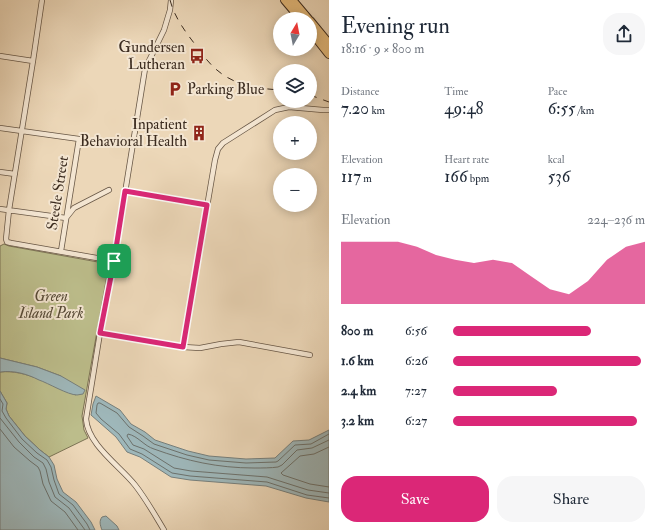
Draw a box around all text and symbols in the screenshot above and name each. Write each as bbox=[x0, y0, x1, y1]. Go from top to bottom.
north arrow bbox=[273, 12, 317, 56]
map controls bbox=[273, 12, 317, 212]
text: Evening run bbox=[341, 12, 450, 40]
button: share bbox=[603, 13, 645, 55]
place label: Gundersen Lutheran bbox=[119, 38, 185, 74]
text: 18:16 · 9 × 800 m bbox=[341, 41, 424, 57]
bus stop icon: Gundersen Lutheran bbox=[188, 47, 206, 65]
button: layers bbox=[273, 64, 317, 108]
parking icon: Parking Blue bbox=[166, 80, 184, 98]
place label: Parking Blue bbox=[187, 80, 264, 99]
text: Distance bbox=[341, 85, 379, 98]
text: Time bbox=[444, 85, 468, 98]
text: Pace bbox=[548, 85, 567, 98]
text: 7.20 bbox=[341, 98, 369, 119]
text: 49:48 bbox=[444, 98, 484, 119]
text: 6:55 bbox=[548, 98, 575, 119]
text: km bbox=[369, 104, 385, 117]
text: /km bbox=[575, 104, 594, 117]
place label: Inpatient Behavioral Health bbox=[80, 115, 187, 151]
button: + bbox=[273, 116, 317, 160]
building icon: Inpatient Behavioral Health bbox=[190, 124, 208, 142]
text: Elevation bbox=[341, 153, 383, 166]
text: Heart rate bbox=[444, 153, 489, 166]
text: kcal bbox=[548, 153, 565, 166]
street label: Steele Street bbox=[43, 154, 73, 232]
text: 117 bbox=[341, 166, 361, 187]
text: 166 bbox=[444, 166, 467, 187]
text: 536 bbox=[548, 166, 570, 187]
button: − bbox=[273, 168, 317, 212]
text: m bbox=[361, 172, 372, 185]
text: bpm bbox=[467, 172, 489, 185]
text: Elevation bbox=[341, 212, 391, 228]
text: 224–236 m bbox=[587, 212, 645, 228]
pin bbox=[97, 244, 131, 278]
icon: arrive bbox=[103, 250, 125, 272]
park label: Green Island Park bbox=[18, 287, 83, 323]
text: 800 m bbox=[341, 323, 373, 339]
text: 6:56 bbox=[405, 323, 427, 339]
text: 1.6 km bbox=[341, 353, 374, 369]
text: 6:26 bbox=[405, 353, 428, 369]
text: 2.4 km bbox=[341, 383, 376, 399]
text: 7:27 bbox=[405, 383, 427, 399]
text: 3.2 km bbox=[341, 413, 374, 429]
text: 6:27 bbox=[405, 413, 427, 429]
button: Save bbox=[341, 476, 489, 522]
button: Share bbox=[497, 476, 645, 522]

